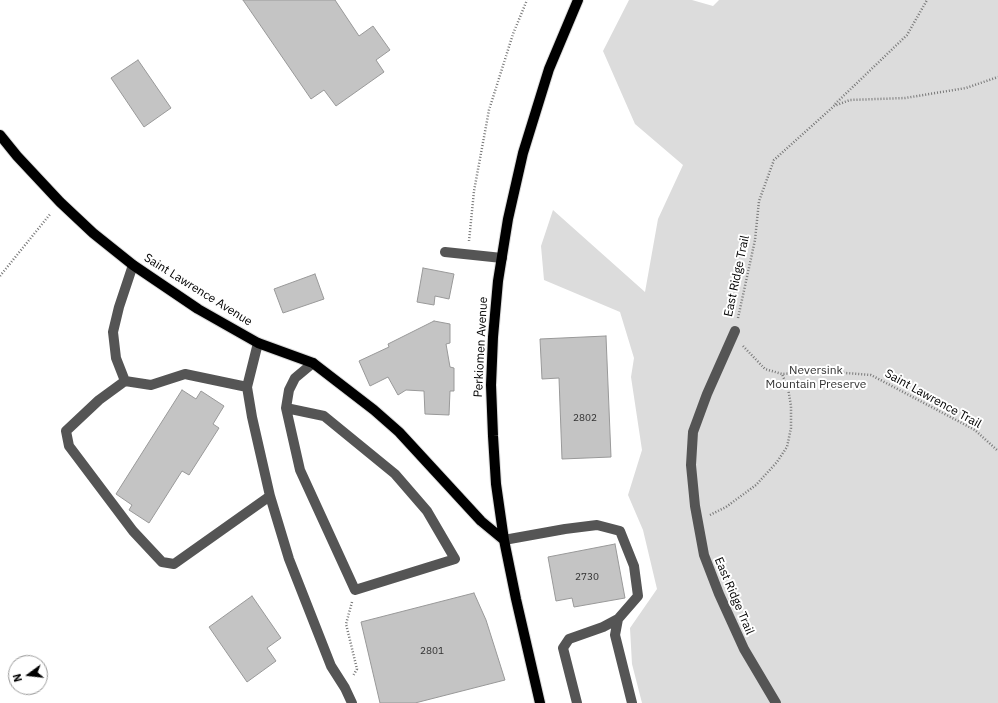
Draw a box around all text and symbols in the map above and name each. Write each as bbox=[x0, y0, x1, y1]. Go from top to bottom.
street label: East Ridge Trail bbox=[721, 234, 753, 318]
street label: Saint Lawrence Avenue bbox=[141, 251, 255, 329]
street label: Perkiomen Avenue bbox=[471, 296, 491, 398]
park label: Neversink Mountain Preserve bbox=[766, 364, 866, 392]
street label: Saint Lawrence Trail bbox=[882, 366, 984, 432]
house number: 2802 bbox=[573, 412, 597, 424]
street label: East Ridge Trail bbox=[711, 555, 757, 637]
house number: 2730 bbox=[575, 571, 599, 583]
house number: 2801 bbox=[420, 645, 444, 657]
north arrow bbox=[8, 655, 48, 695]
text: N bbox=[10, 672, 25, 684]

